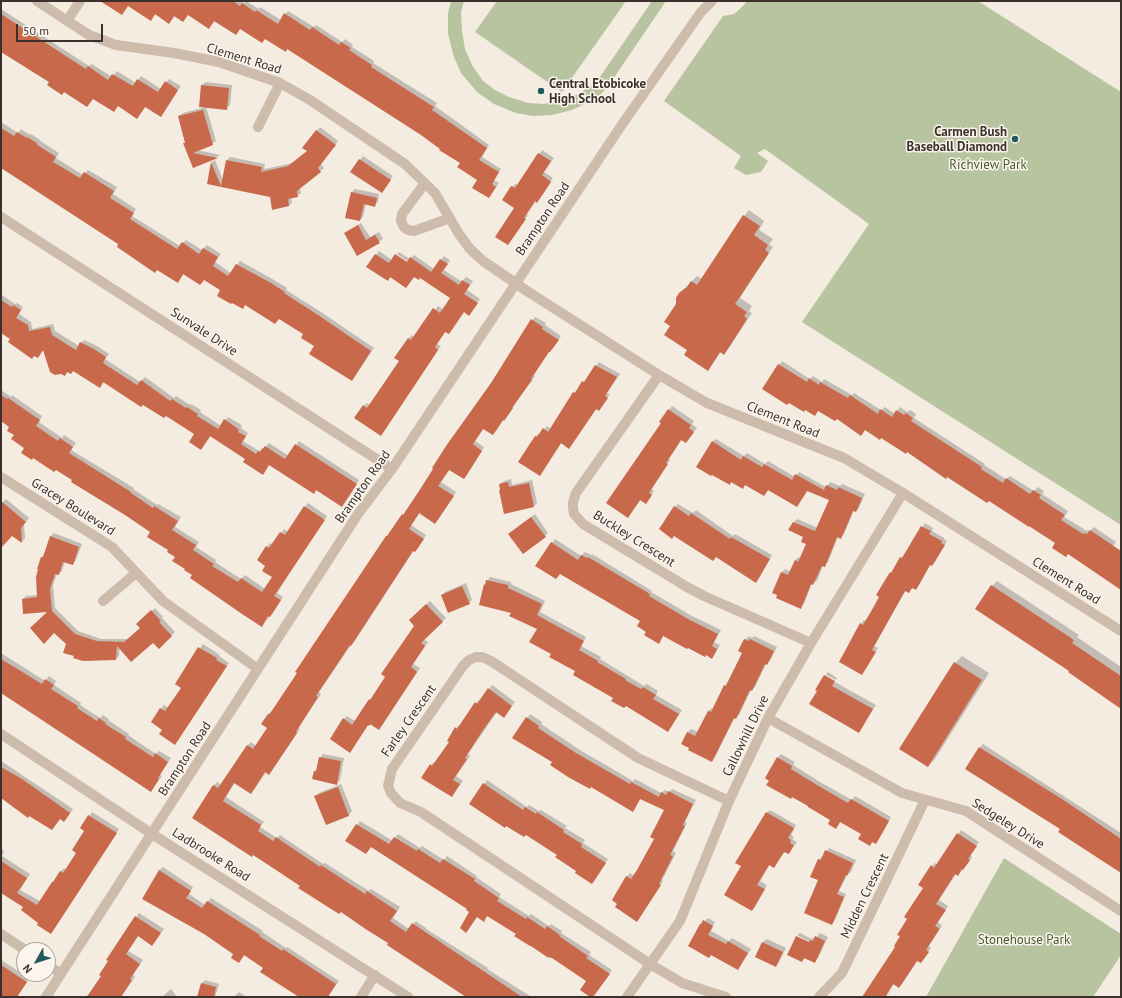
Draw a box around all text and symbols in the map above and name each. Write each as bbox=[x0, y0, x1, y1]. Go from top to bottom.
scale bar bbox=[18, 16, 105, 42]
text: 50 m bbox=[23, 23, 49, 38]
street label: Clement Road bbox=[205, 40, 283, 78]
place label: Central Etobicoke High School bbox=[549, 76, 646, 107]
marker: Central Etobicoke High School bbox=[536, 86, 546, 96]
place label: Carmen Bush Baseball Diamond bbox=[907, 124, 1007, 155]
marker: Carmen Bush Baseball Diamond bbox=[1010, 134, 1020, 144]
park label: Richview Park bbox=[949, 157, 1027, 173]
street label: Brampton Road bbox=[513, 179, 573, 259]
street label: Sunvale Drive bbox=[168, 305, 240, 359]
street label: Clement Road bbox=[744, 398, 822, 442]
street label: Brampton Road bbox=[332, 448, 394, 526]
street label: Gracey Boulevard bbox=[28, 475, 118, 539]
street label: Buckley Crescent bbox=[590, 508, 678, 570]
street label: Clement Road bbox=[1029, 554, 1103, 608]
street label: Farley Crescent bbox=[378, 682, 440, 760]
street label: Callowhill Drive bbox=[720, 693, 772, 779]
street label: Brampton Road bbox=[155, 719, 215, 799]
street label: Sedgeley Drive bbox=[969, 795, 1047, 853]
street label: Ladbrooke Road bbox=[169, 825, 253, 885]
street label: Midden Crescent bbox=[838, 851, 892, 941]
park label: Stonehouse Park bbox=[978, 932, 1070, 948]
north arrow bbox=[16, 942, 56, 982]
text: N bbox=[20, 962, 35, 976]

